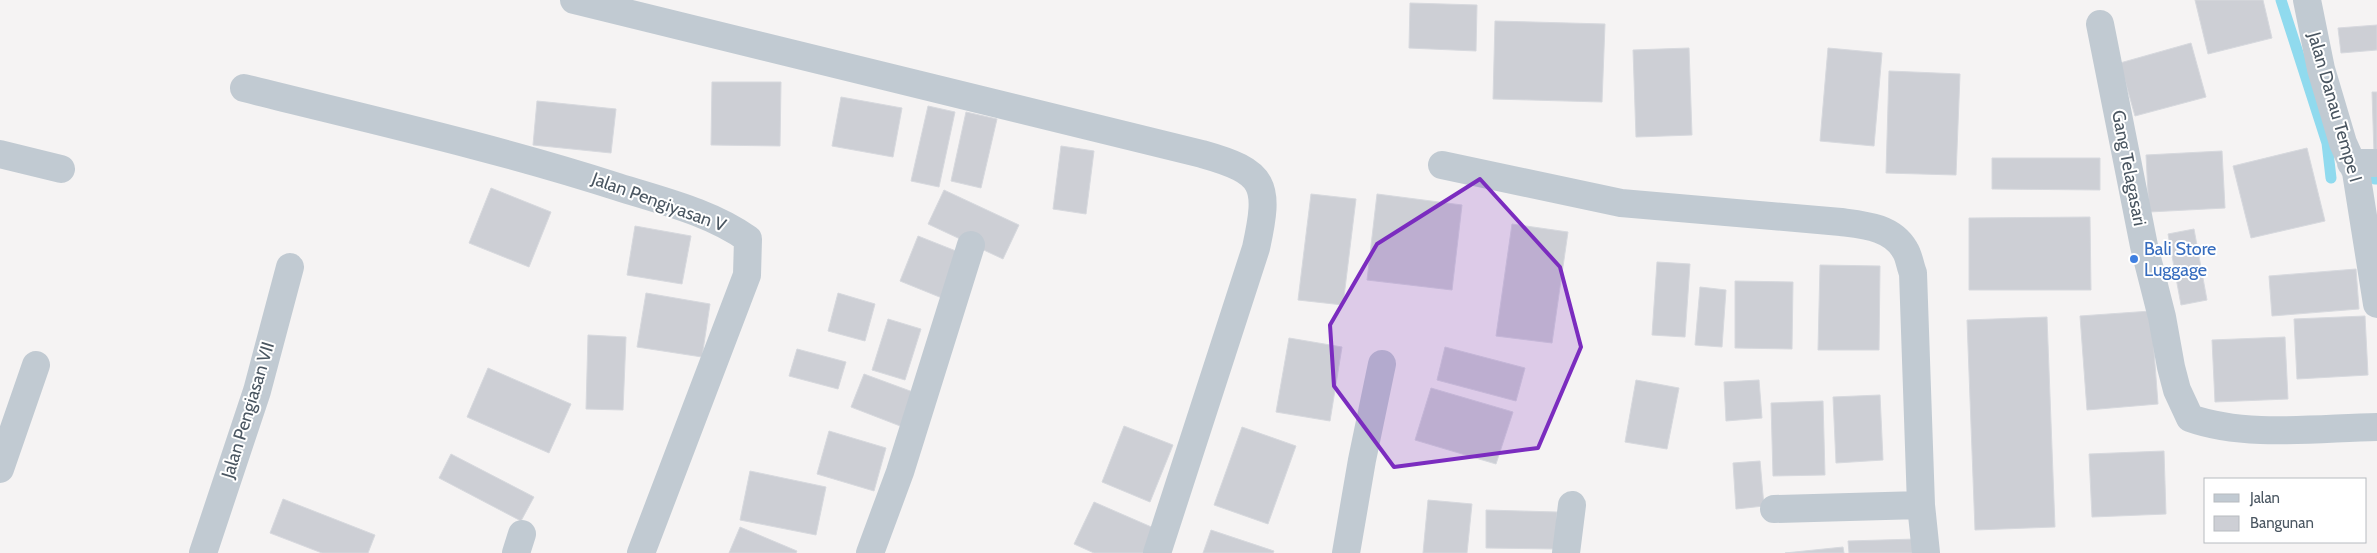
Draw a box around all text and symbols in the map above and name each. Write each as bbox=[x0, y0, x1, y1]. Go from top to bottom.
street label: Jalan Danau Tempe I bbox=[2303, 29, 2367, 184]
street label: Gang Telagasari bbox=[2107, 108, 2151, 228]
street label: Jalan Pengiyasan V bbox=[588, 167, 729, 237]
place label: Bali Store Luggage bbox=[2144, 238, 2216, 281]
marker: Bali Store Luggage bbox=[2128, 253, 2140, 265]
street label: Jalan Pengiasan VII bbox=[216, 339, 279, 482]
legend bbox=[2204, 478, 2367, 543]
text: Jalan bbox=[2249, 489, 2280, 507]
text: Bangunan bbox=[2250, 514, 2314, 532]

